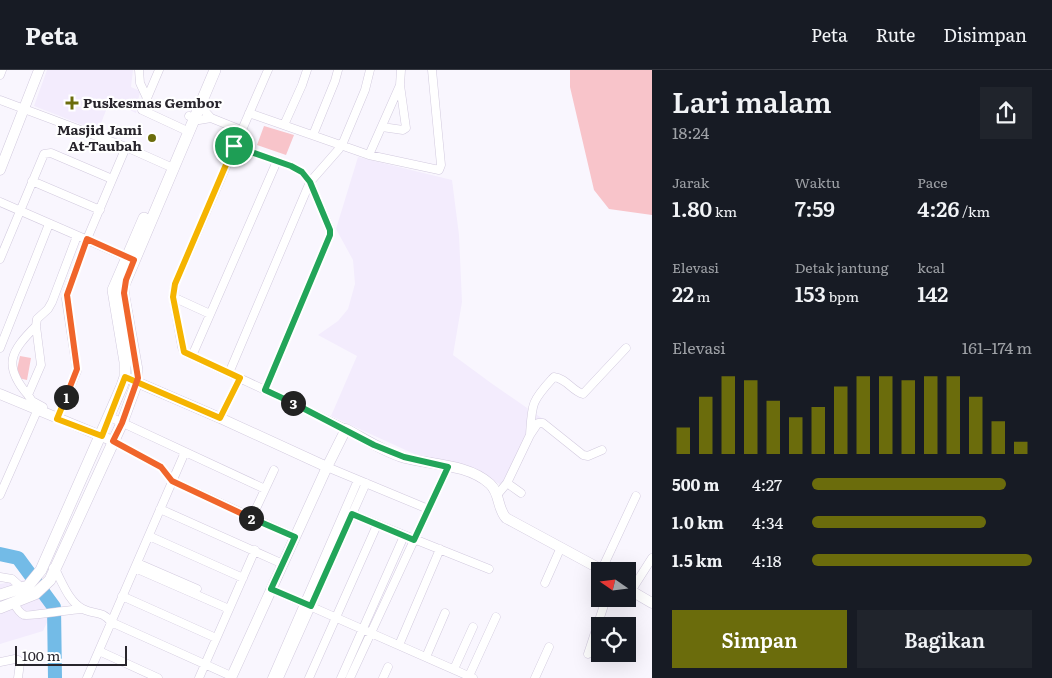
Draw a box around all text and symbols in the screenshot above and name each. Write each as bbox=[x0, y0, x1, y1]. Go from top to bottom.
text: Peta bbox=[25, 17, 78, 52]
text: Peta bbox=[811, 21, 848, 48]
text: Rute bbox=[876, 21, 915, 48]
text: Disimpan bbox=[943, 21, 1027, 48]
text: Lari malam bbox=[672, 80, 832, 122]
button: share bbox=[980, 87, 1032, 139]
place label: Puskesmas Gembor bbox=[83, 92, 222, 112]
marker: Puskesmas Gembor bbox=[65, 96, 79, 110]
place label: Masjid Jami At-Taubah bbox=[57, 119, 142, 155]
text: 18:24 bbox=[672, 120, 709, 144]
pin bbox=[213, 125, 255, 167]
marker: Masjid Jami At-Taubah bbox=[146, 132, 158, 144]
icon: arrive bbox=[220, 132, 248, 160]
text: Jarak bbox=[672, 172, 709, 192]
text: Waktu bbox=[795, 172, 840, 192]
text: Pace bbox=[917, 172, 947, 192]
text: 1.80 bbox=[672, 192, 712, 223]
text: 7:59 bbox=[795, 192, 835, 223]
text: 4:26 bbox=[917, 192, 959, 223]
text: km bbox=[712, 201, 737, 221]
text: /km bbox=[959, 201, 990, 221]
text: Elevasi bbox=[672, 257, 719, 277]
text: Detak jantung bbox=[795, 257, 889, 277]
text: kcal bbox=[917, 257, 945, 277]
text: 22 bbox=[672, 277, 694, 308]
text: 153 bbox=[795, 277, 826, 308]
text: 142 bbox=[917, 277, 948, 308]
text: m bbox=[694, 286, 710, 306]
text: bpm bbox=[826, 286, 859, 306]
text: Elevasi bbox=[672, 335, 726, 359]
text: 161–174 m bbox=[962, 335, 1032, 359]
pin: 1 bbox=[54, 384, 78, 410]
text: 1 bbox=[64, 387, 69, 407]
pin: 3 bbox=[280, 390, 306, 416]
text: 3 bbox=[290, 393, 297, 413]
text: 500 m bbox=[672, 472, 720, 496]
text: 4:27 bbox=[752, 472, 782, 496]
pin: 2 bbox=[238, 506, 264, 530]
text: 2 bbox=[248, 508, 255, 528]
text: 1.0 km bbox=[672, 510, 724, 534]
text: 4:34 bbox=[752, 510, 783, 534]
text: 1.5 km bbox=[672, 548, 722, 572]
text: 4:18 bbox=[752, 548, 781, 572]
north arrow bbox=[591, 562, 636, 608]
map controls bbox=[591, 562, 636, 662]
button: Simpan bbox=[672, 610, 847, 668]
button: Bagikan bbox=[857, 610, 1032, 668]
button: locate bbox=[591, 617, 636, 662]
scale bar bbox=[15, 643, 128, 666]
text: 100 m bbox=[22, 645, 60, 665]

